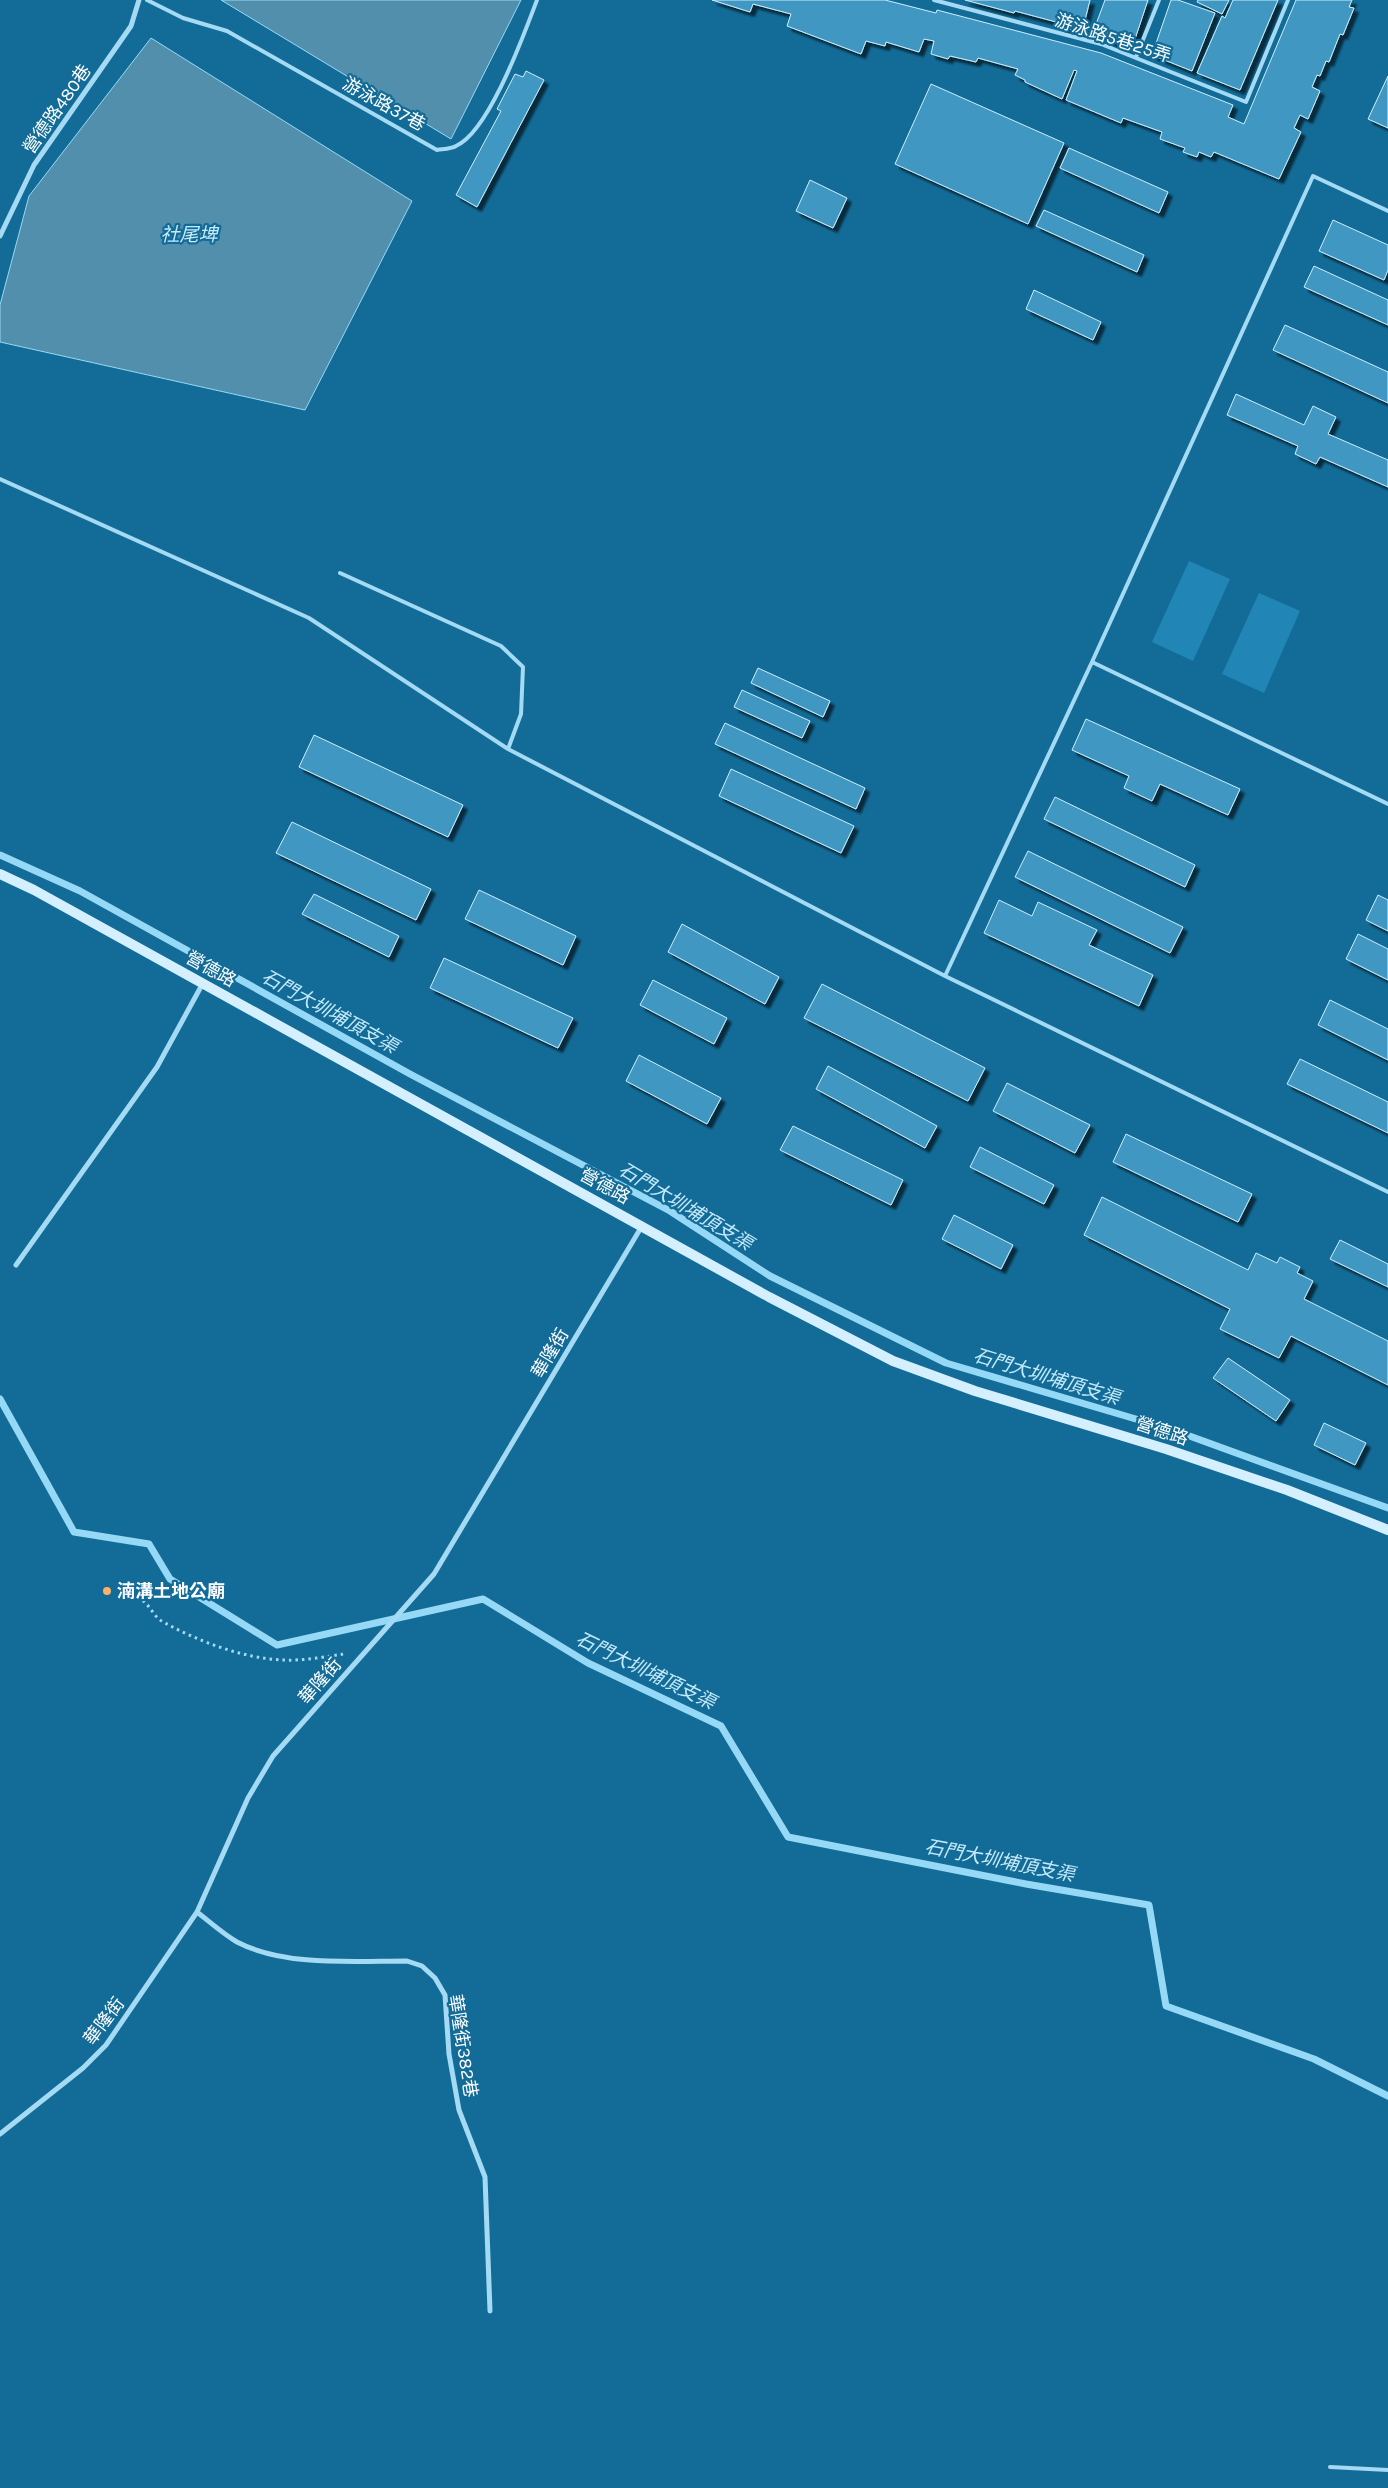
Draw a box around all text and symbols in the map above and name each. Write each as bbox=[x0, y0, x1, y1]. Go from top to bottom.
street label: 游泳路5巷25弄 bbox=[1052, 9, 1174, 67]
street label: 營德路480巷 bbox=[18, 60, 96, 158]
street label: 游泳路37巷 bbox=[339, 72, 429, 136]
water label: 社尾埤 bbox=[160, 224, 219, 246]
street label: 營德路 bbox=[182, 946, 240, 992]
water label: 石門大圳埔頂支渠 bbox=[258, 965, 404, 1060]
water label: 石門大圳埔頂支渠 bbox=[615, 1158, 759, 1257]
street label: 營德路 bbox=[576, 1163, 634, 1209]
street label: 華隆街 bbox=[527, 1324, 573, 1382]
water label: 石門大圳埔頂支渠 bbox=[971, 1344, 1125, 1411]
street label: 營德路 bbox=[1133, 1412, 1191, 1450]
place label: 湳溝土地公廟 bbox=[117, 1580, 225, 1602]
marker: 湳溝土地公廟 bbox=[101, 1585, 113, 1597]
water label: 石門大圳埔頂支渠 bbox=[572, 1628, 721, 1715]
street label: 華隆街 bbox=[294, 1653, 346, 1709]
water label: 石門大圳埔頂支渠 bbox=[923, 1836, 1079, 1887]
street label: 華隆街 bbox=[79, 1993, 129, 2049]
street label: 華隆街382巷 bbox=[444, 1993, 482, 2099]

